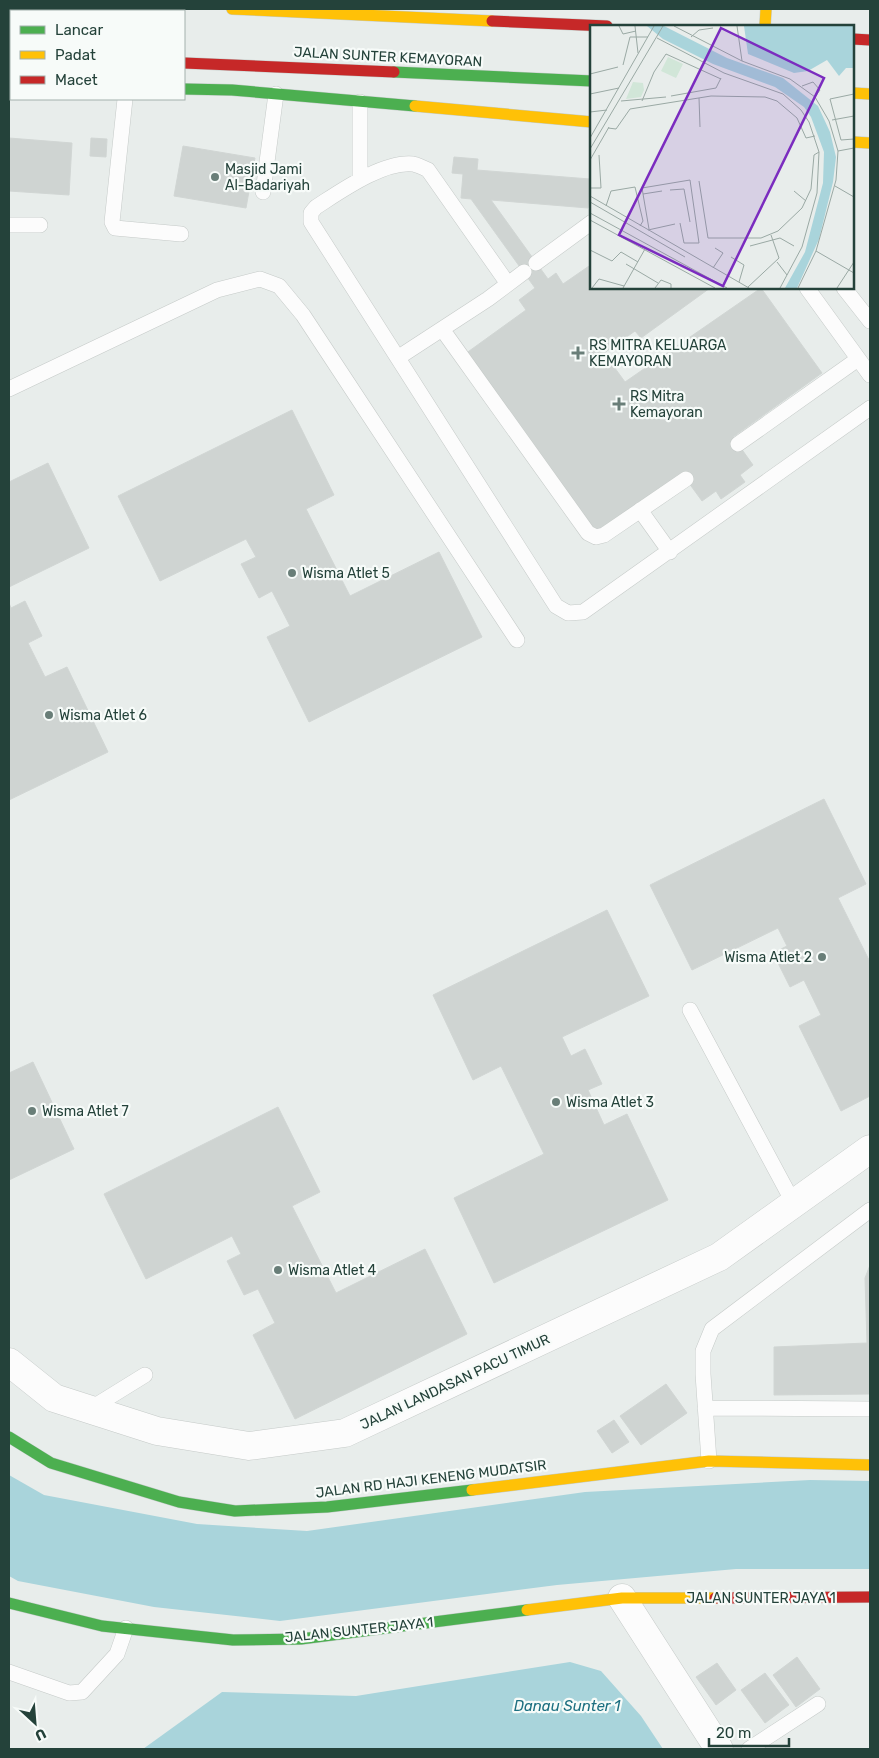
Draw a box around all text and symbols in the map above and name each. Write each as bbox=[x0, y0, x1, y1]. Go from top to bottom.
legend bbox=[10, 10, 185, 100]
text: Lancar bbox=[55, 21, 103, 39]
inset map bbox=[590, 25, 854, 289]
street label: JALAN SUNTER KEMAYORAN bbox=[293, 44, 483, 70]
text: Padat bbox=[55, 46, 96, 64]
text: Macet bbox=[55, 71, 98, 89]
place label: Masjid Jami Al-Badariyah bbox=[225, 161, 310, 194]
marker: Masjid Jami Al-Badariyah bbox=[209, 171, 221, 183]
place label: RS MITRA KELUARGA KEMAYORAN bbox=[589, 337, 727, 370]
marker: RS MITRA KELUARGA KEMAYORAN bbox=[571, 346, 585, 360]
place label: RS Mitra Kemayoran bbox=[630, 388, 703, 421]
marker: RS Mitra Kemayoran bbox=[612, 397, 626, 411]
place label: Wisma Atlet 5 bbox=[302, 565, 390, 582]
marker: Wisma Atlet 5 bbox=[286, 567, 298, 579]
place label: Wisma Atlet 6 bbox=[59, 707, 147, 724]
marker: Wisma Atlet 6 bbox=[43, 709, 55, 721]
place label: Wisma Atlet 2 bbox=[724, 949, 812, 966]
marker: Wisma Atlet 2 bbox=[816, 951, 828, 963]
place label: Wisma Atlet 3 bbox=[566, 1094, 654, 1111]
marker: Wisma Atlet 3 bbox=[550, 1096, 562, 1108]
place label: Wisma Atlet 7 bbox=[42, 1103, 129, 1120]
marker: Wisma Atlet 7 bbox=[26, 1105, 38, 1117]
place label: Wisma Atlet 4 bbox=[288, 1262, 377, 1279]
marker: Wisma Atlet 4 bbox=[272, 1264, 284, 1276]
street label: JALAN LANDASAN PACU TIMUR bbox=[358, 1331, 552, 1433]
street label: JALAN RD HAJI KENENG MUDATSIR bbox=[315, 1456, 547, 1502]
street label: JALAN SUNTER JAYA 1 bbox=[686, 1590, 836, 1607]
street label: JALAN SUNTER JAYA 1 bbox=[284, 1614, 434, 1646]
water label: Danau Sunter 1 bbox=[514, 1697, 621, 1715]
north arrow bbox=[10, 1698, 60, 1748]
scale bar bbox=[709, 1716, 789, 1748]
text: U bbox=[32, 1724, 49, 1744]
text: 20 m bbox=[716, 1724, 751, 1742]

